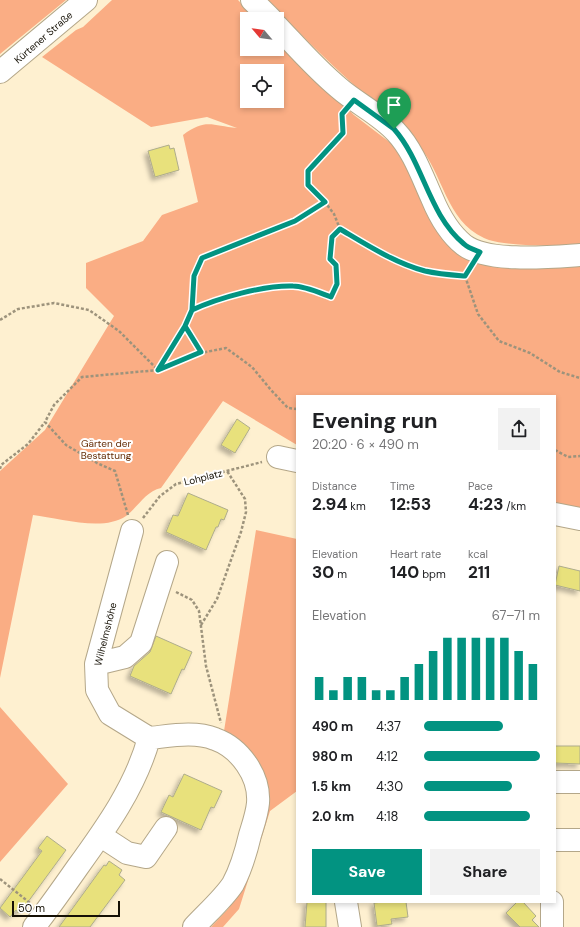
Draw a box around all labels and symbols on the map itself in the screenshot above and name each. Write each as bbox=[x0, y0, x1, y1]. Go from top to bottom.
street label: Kürtener Straße bbox=[11, 8, 76, 66]
north arrow bbox=[240, 12, 284, 56]
pin bbox=[377, 88, 411, 129]
park label: Gärten der Bestattung bbox=[81, 437, 132, 462]
street label: Lohplatz bbox=[183, 466, 224, 489]
street label: Wilhelmshöhe bbox=[91, 601, 120, 667]
scale bar bbox=[12, 899, 120, 918]

